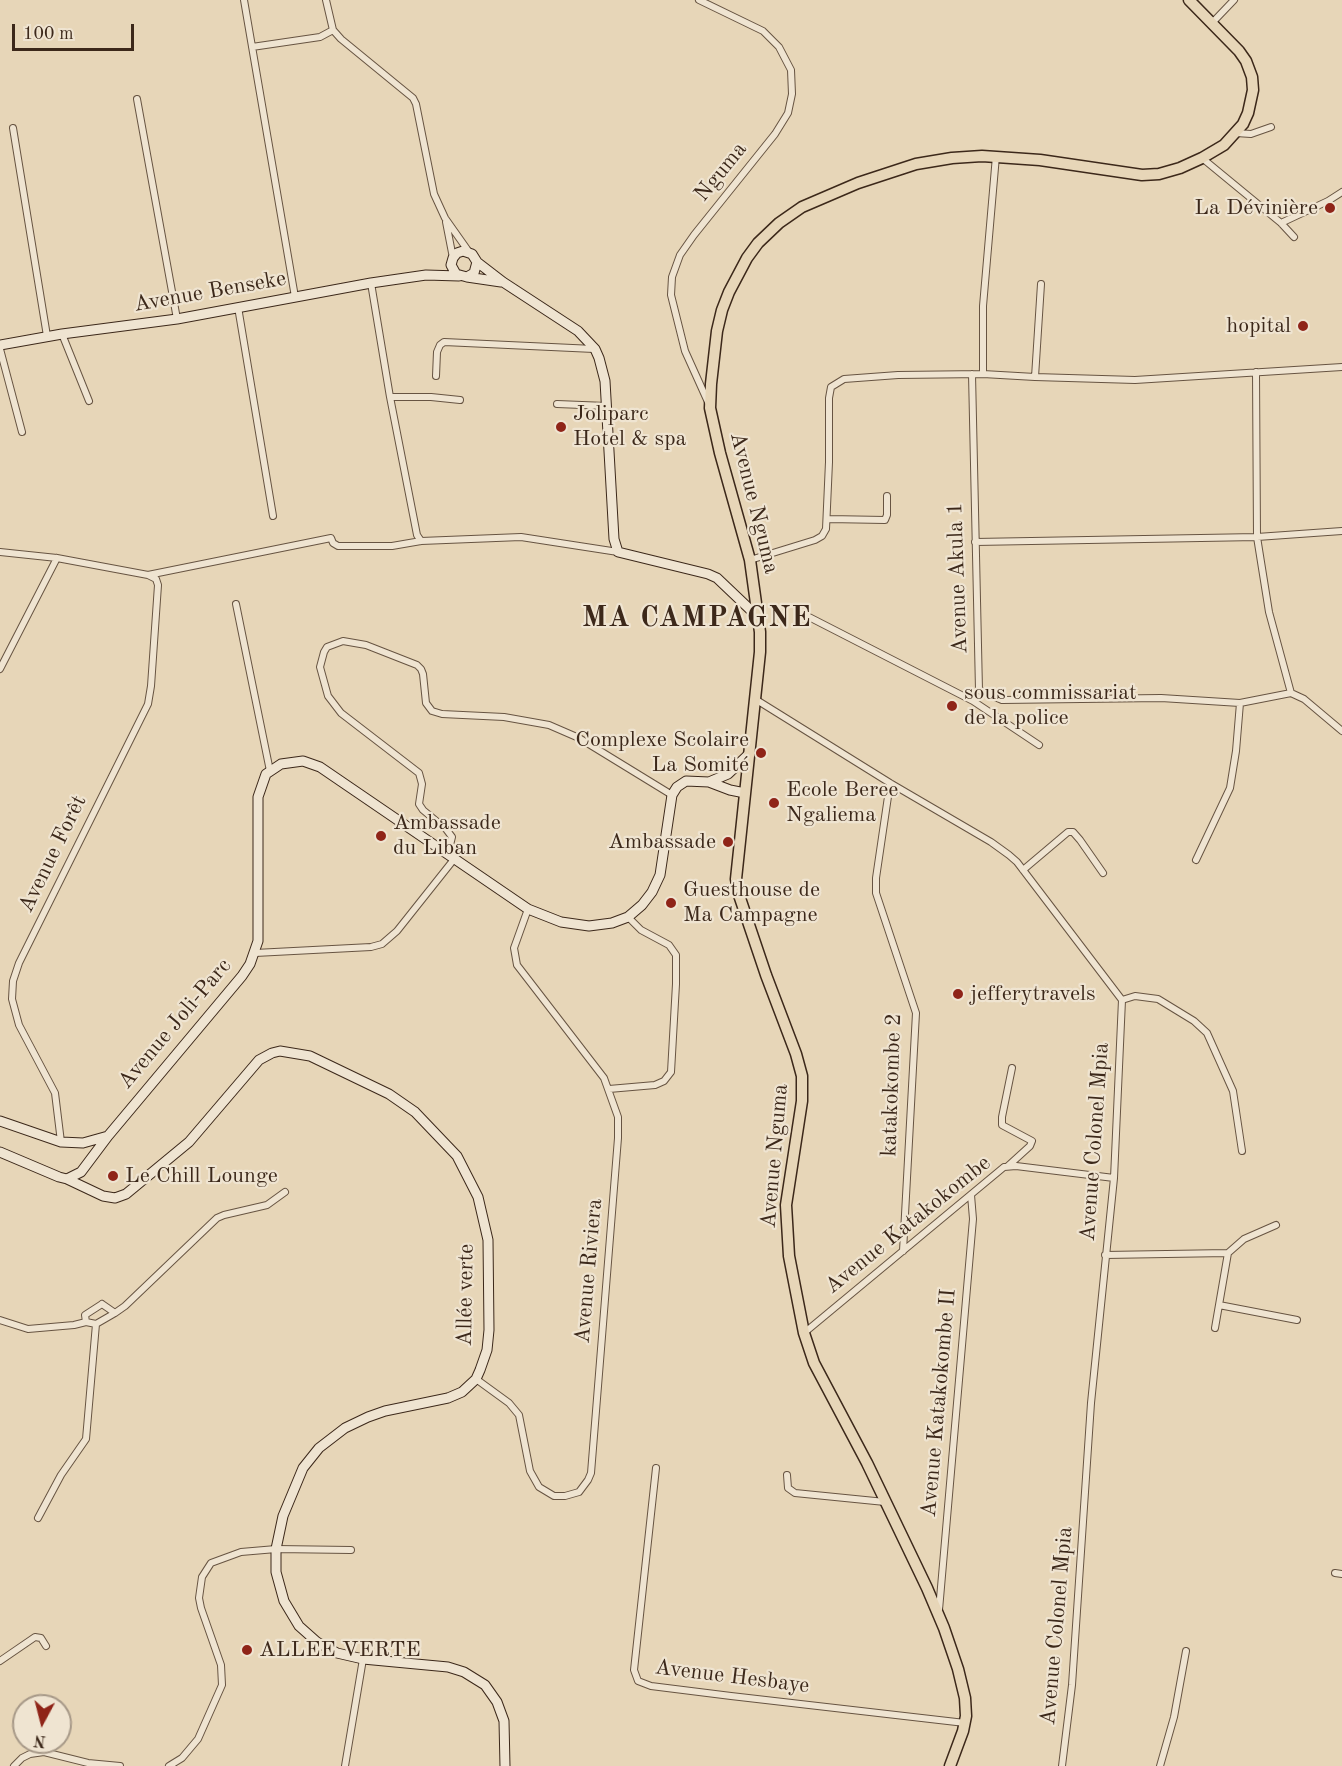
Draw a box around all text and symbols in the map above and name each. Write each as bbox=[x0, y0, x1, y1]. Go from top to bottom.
scale bar bbox=[15, 12, 136, 50]
text: 100 m bbox=[23, 25, 74, 43]
street label: Nguma bbox=[689, 137, 753, 207]
place label: La Dévinière bbox=[1194, 195, 1318, 221]
marker: La Dévinière bbox=[1323, 201, 1337, 215]
street label: Avenue Benseke bbox=[132, 266, 288, 318]
place label: hopital bbox=[1226, 313, 1291, 339]
marker: hopital bbox=[1296, 319, 1310, 333]
place label: Joliparc Hotel & spa bbox=[573, 401, 686, 452]
marker: Joliparc Hotel & spa bbox=[554, 420, 568, 434]
street label: Avenue Nguma bbox=[724, 429, 784, 577]
street label: Avenue Akula 1 bbox=[942, 502, 974, 654]
district label: MA CAMPAGNE bbox=[582, 602, 812, 636]
place label: sous commissariat de la police bbox=[964, 680, 1137, 732]
marker: sous commissariat de la police bbox=[945, 699, 959, 713]
place label: Complexe Scolaire La Somité bbox=[575, 727, 749, 778]
marker: Complexe Scolaire La Somité bbox=[754, 746, 768, 760]
place label: Ecole Beree Ngaliema bbox=[786, 777, 898, 828]
street label: Avenue Forêt bbox=[13, 791, 93, 917]
marker: Ecole Beree Ngaliema bbox=[767, 796, 781, 810]
place label: Ambassade du Liban bbox=[393, 810, 501, 861]
marker: Ambassade du Liban bbox=[374, 829, 388, 843]
place label: Ambassade bbox=[608, 829, 716, 855]
marker: Ambassade bbox=[721, 835, 735, 849]
place label: Guesthouse de Ma Campagne bbox=[683, 877, 820, 928]
marker: Guesthouse de Ma Campagne bbox=[664, 896, 678, 910]
street label: Avenue Joli-Parc bbox=[113, 953, 237, 1095]
place label: jefferytravels bbox=[970, 981, 1096, 1007]
marker: jefferytravels bbox=[951, 987, 965, 1001]
street label: katakokombe 2 bbox=[876, 1013, 908, 1157]
street label: Avenue Colonel Mpia bbox=[1075, 1042, 1115, 1242]
street label: Avenue Nguma bbox=[756, 1083, 794, 1229]
street label: Avenue Katakokombe bbox=[820, 1150, 996, 1300]
place label: Le Chill Lounge bbox=[125, 1163, 278, 1189]
marker: Le Chill Lounge bbox=[106, 1169, 120, 1183]
street label: Avenue Riviera bbox=[570, 1197, 608, 1345]
street label: Allée verte bbox=[452, 1243, 480, 1347]
street label: Avenue Katakokombe II bbox=[916, 1288, 962, 1518]
street label: Avenue Colonel Mpia bbox=[1035, 1526, 1079, 1726]
place label: ALLEE VERTE bbox=[259, 1637, 421, 1663]
marker: ALLEE VERTE bbox=[240, 1643, 254, 1657]
street label: Avenue Hesbaye bbox=[653, 1654, 811, 1700]
north arrow bbox=[12, 1694, 72, 1754]
text: N bbox=[33, 1731, 47, 1749]

